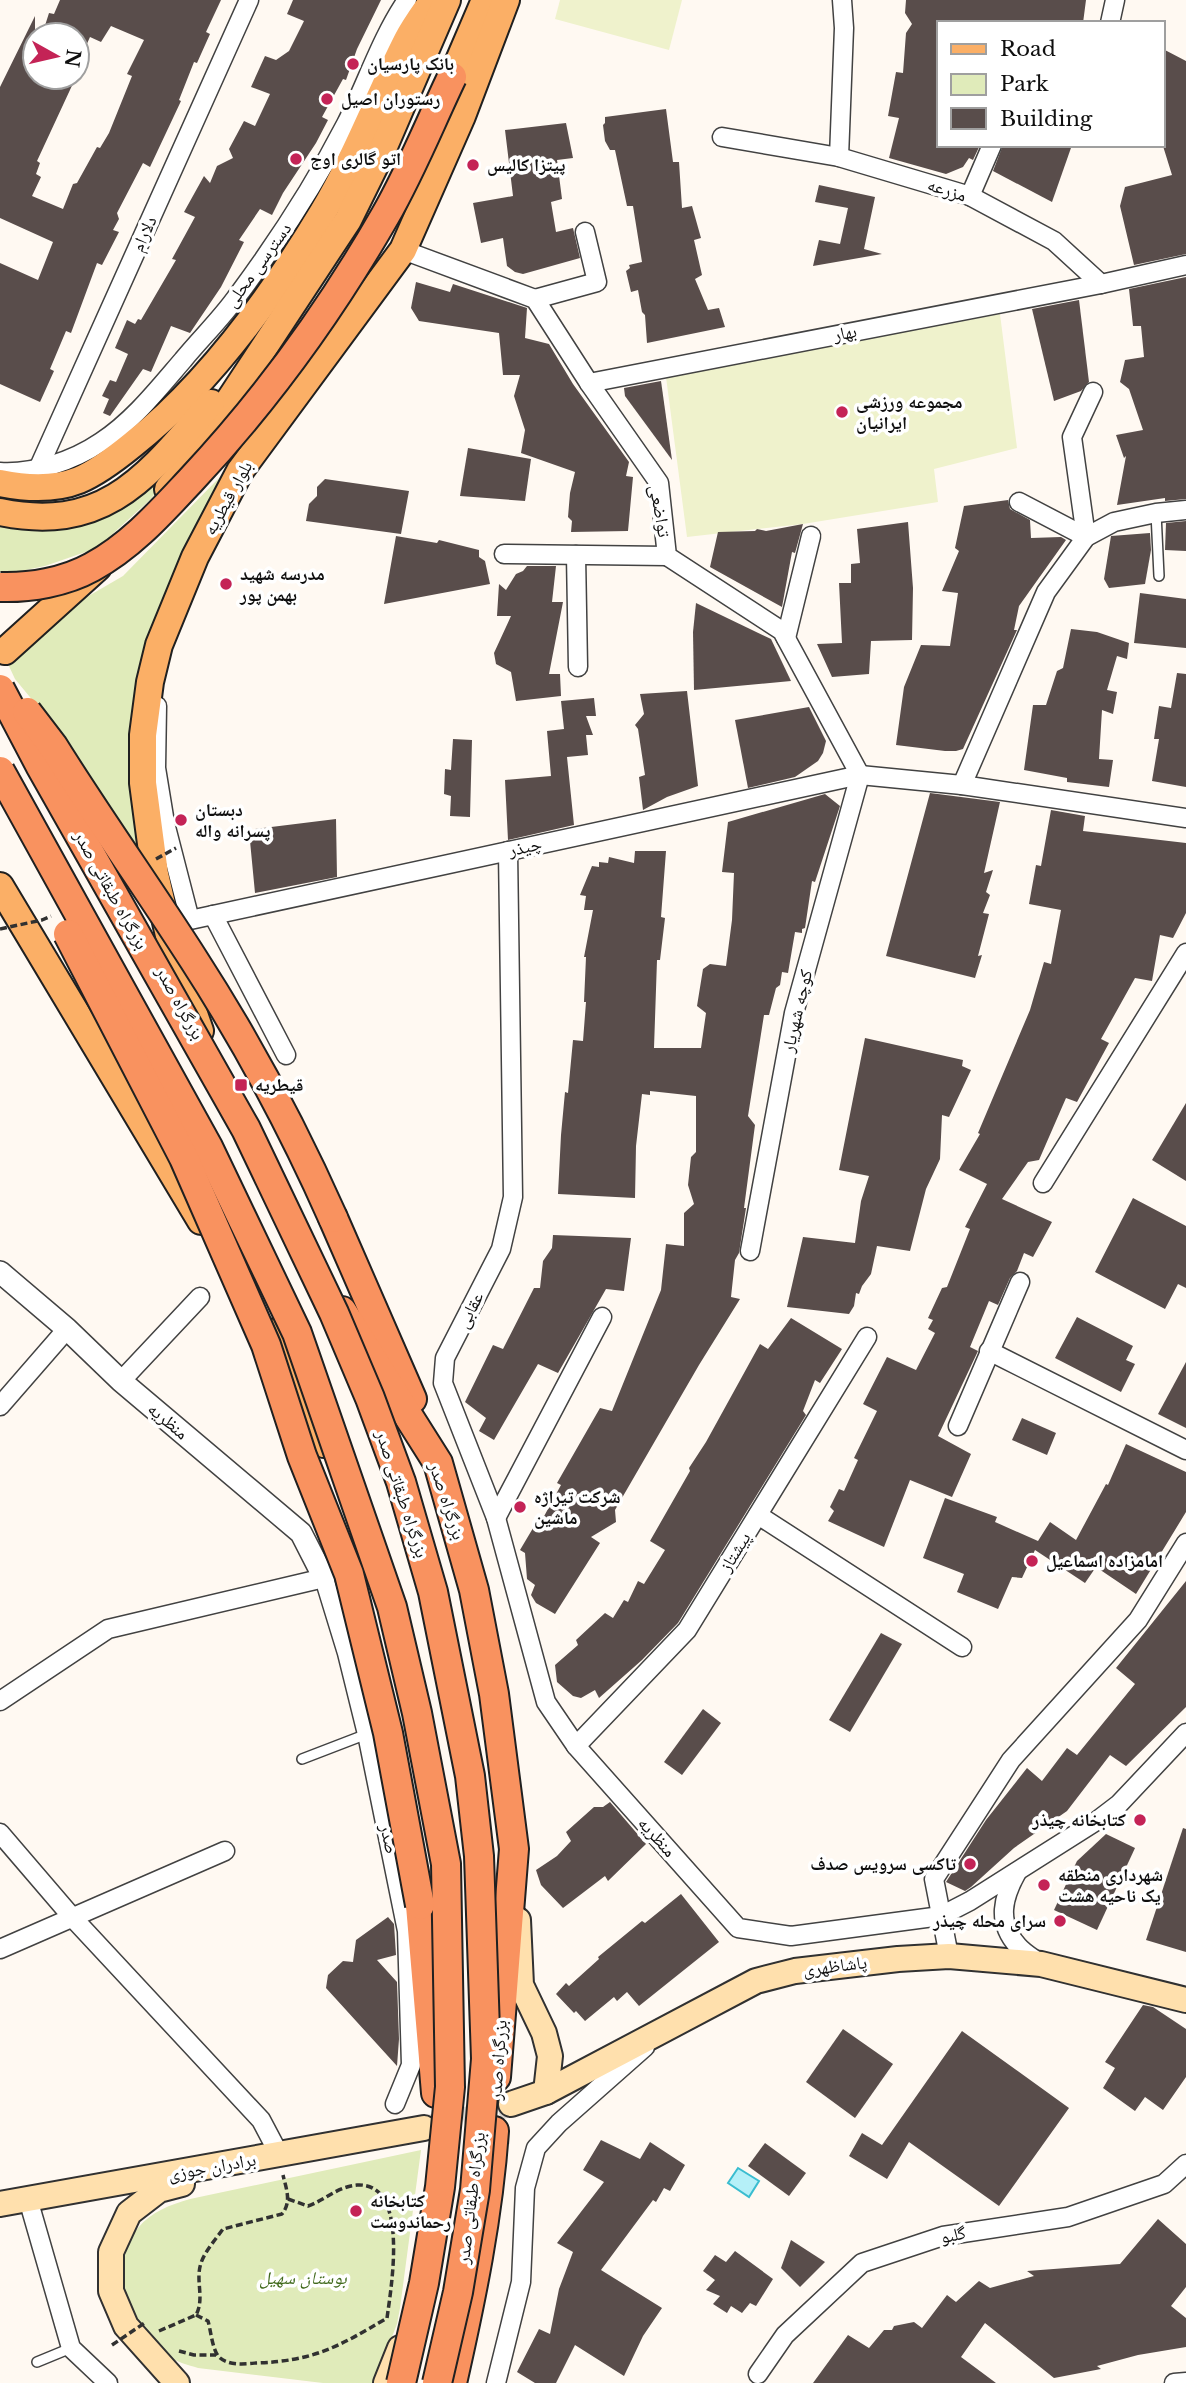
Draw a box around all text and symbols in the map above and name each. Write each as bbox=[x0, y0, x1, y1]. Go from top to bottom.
north arrow bbox=[21, 21, 91, 91]
legend bbox=[937, 21, 1165, 147]
text: Road bbox=[1000, 36, 1056, 62]
text: N bbox=[60, 48, 85, 69]
place label: بانک پارسیان bbox=[367, 53, 454, 75]
marker: بانک پارسیان bbox=[345, 56, 361, 72]
text: Park bbox=[1000, 71, 1049, 97]
place label: رستوران اصیل bbox=[341, 88, 440, 110]
marker: رستوران اصیل bbox=[319, 91, 335, 107]
text: Building bbox=[1000, 106, 1093, 132]
place label: اتو گالری اوج bbox=[310, 148, 401, 170]
marker: اتو گالری اوج bbox=[288, 151, 304, 167]
place label: پیتزا کالیس bbox=[487, 154, 565, 176]
marker: پیتزا کالیس bbox=[465, 157, 481, 173]
street label: مزرعه bbox=[925, 173, 969, 207]
street label: دلارام bbox=[126, 213, 162, 256]
street label: دسترسی محلی bbox=[220, 218, 296, 312]
street label: بهار bbox=[830, 320, 859, 346]
place label: مجموعه ورزشی ایرانیان bbox=[856, 391, 963, 434]
marker: مجموعه ورزشی ایرانیان bbox=[834, 404, 850, 420]
street label: بلوار قیطریه bbox=[199, 457, 257, 539]
street label: تواضعی bbox=[645, 483, 675, 539]
place label: مدرسه شهید بهمن پور bbox=[239, 563, 325, 606]
marker: مدرسه شهید بهمن پور bbox=[218, 576, 234, 592]
place label: دبستان پسرانه واله bbox=[195, 799, 270, 842]
marker: دبستان پسرانه واله bbox=[173, 812, 189, 828]
street label: بزرگراه طبقاتی صدر bbox=[69, 826, 153, 953]
street label: چیذر bbox=[505, 833, 544, 861]
street label: بزرگراه صدر bbox=[150, 962, 209, 1044]
street label: کوچه شهریار bbox=[777, 967, 817, 1056]
place label: قیطریه bbox=[255, 1074, 304, 1096]
marker: قیطریه bbox=[233, 1077, 249, 1093]
street label: عقابی bbox=[452, 1288, 488, 1332]
street label: منظریه bbox=[143, 1398, 193, 1444]
street label: بزرگراه طبقاتی صدر bbox=[371, 1427, 433, 1561]
street label: بزرگراه صدر bbox=[424, 1458, 470, 1543]
place label: شرکت تیراژه ماشین bbox=[534, 1486, 621, 1529]
marker: شرکت تیراژه ماشین bbox=[512, 1499, 528, 1515]
street label: پیشتاز bbox=[714, 1528, 756, 1577]
place label: امامزاده اسماعیل bbox=[1046, 1550, 1163, 1572]
marker: امامزاده اسماعیل bbox=[1024, 1553, 1040, 1569]
place label: کتابخانه چیذر bbox=[1032, 1809, 1126, 1831]
street label: منظریه bbox=[633, 1812, 681, 1862]
marker: کتابخانه چیذر bbox=[1132, 1812, 1148, 1828]
street label: صدر bbox=[375, 1821, 403, 1856]
place label: تاکسی سرویس صدف bbox=[810, 1853, 956, 1875]
marker: تاکسی سرویس صدف bbox=[962, 1856, 978, 1872]
place label: شهرداری منطقه یک ناحیه هشت bbox=[1058, 1864, 1163, 1907]
marker: شهرداری منطقه یک ناحیه هشت bbox=[1036, 1877, 1052, 1893]
place label: سرای محله چیذر bbox=[932, 1910, 1046, 1932]
marker: سرای محله چیذر bbox=[1052, 1913, 1068, 1929]
street label: پاشاظهری bbox=[802, 1951, 868, 1981]
street label: بزرگراه صدر bbox=[484, 2019, 512, 2102]
street label: بزرگراه طبقاتی صدر bbox=[452, 2131, 490, 2266]
street label: برادران جوزی bbox=[166, 2148, 258, 2186]
place label: کتابخانه رحماندوست bbox=[370, 2190, 451, 2233]
marker: کتابخانه رحماندوست bbox=[348, 2203, 364, 2219]
street label: گلبو bbox=[938, 2221, 968, 2248]
park label: بوستان سهیل bbox=[259, 2267, 348, 2289]

